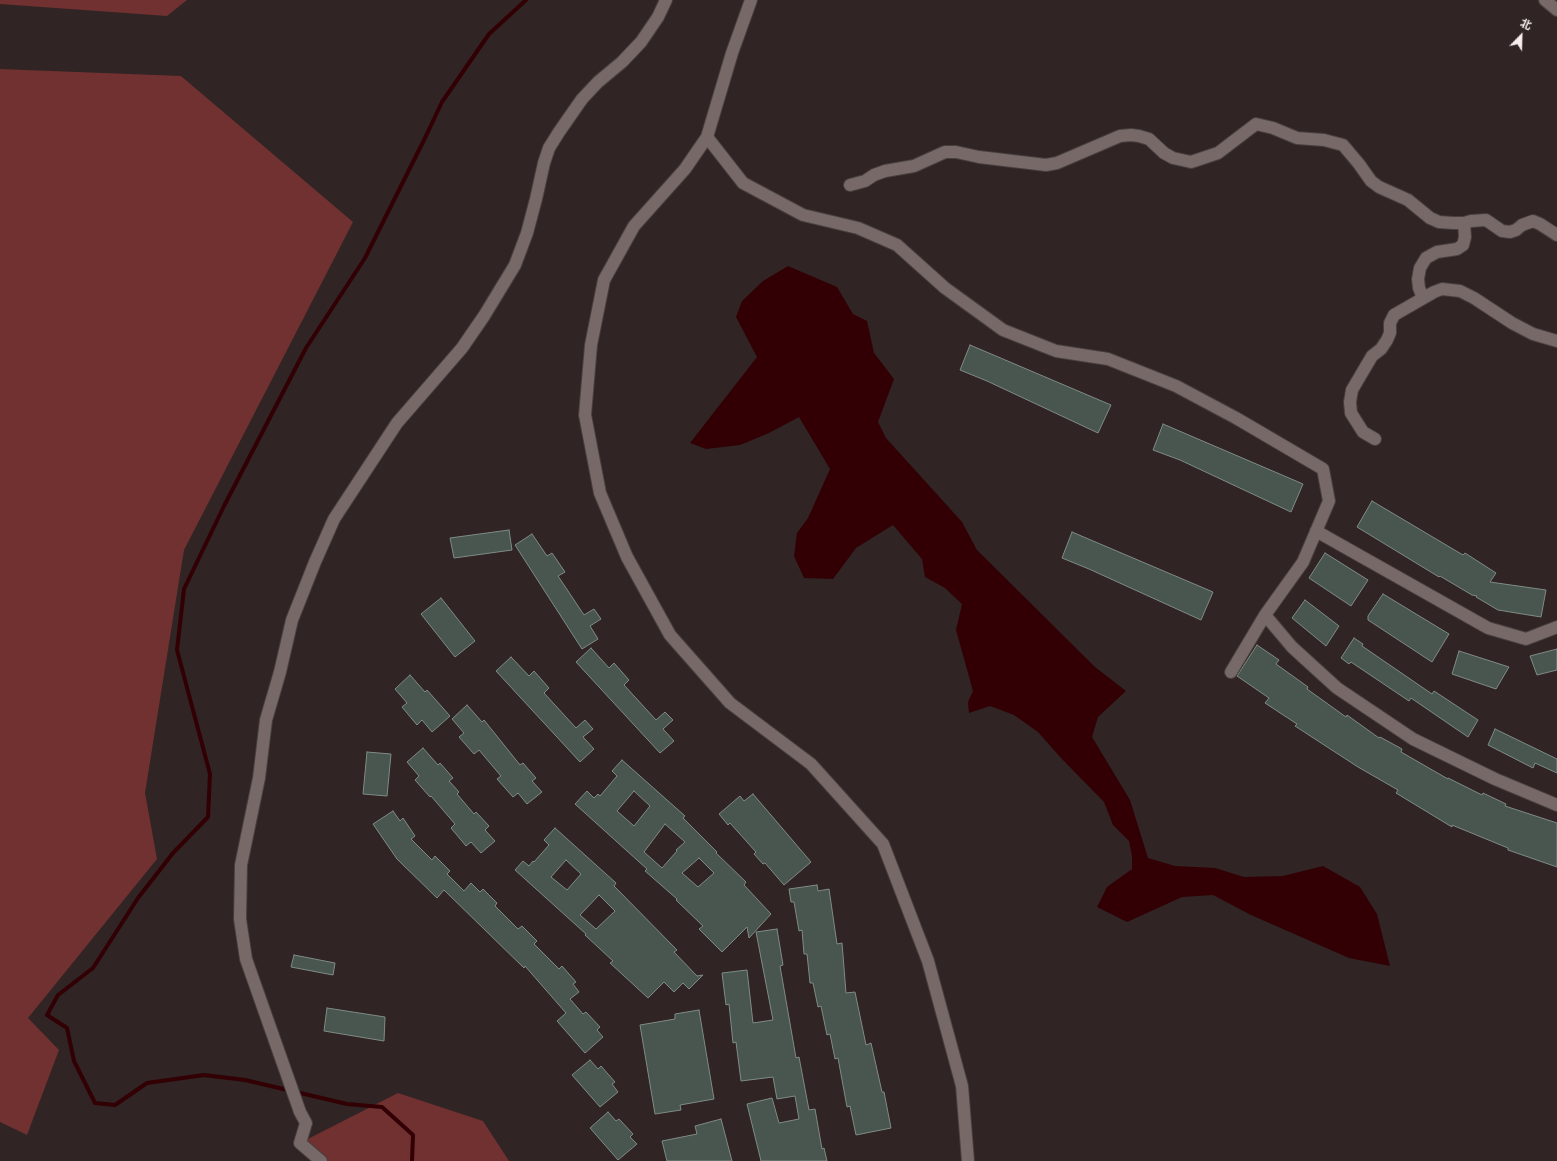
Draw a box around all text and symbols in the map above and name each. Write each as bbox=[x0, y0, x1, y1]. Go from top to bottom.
north arrow bbox=[1501, 16, 1541, 56]
text: 北 bbox=[1518, 16, 1533, 33]

